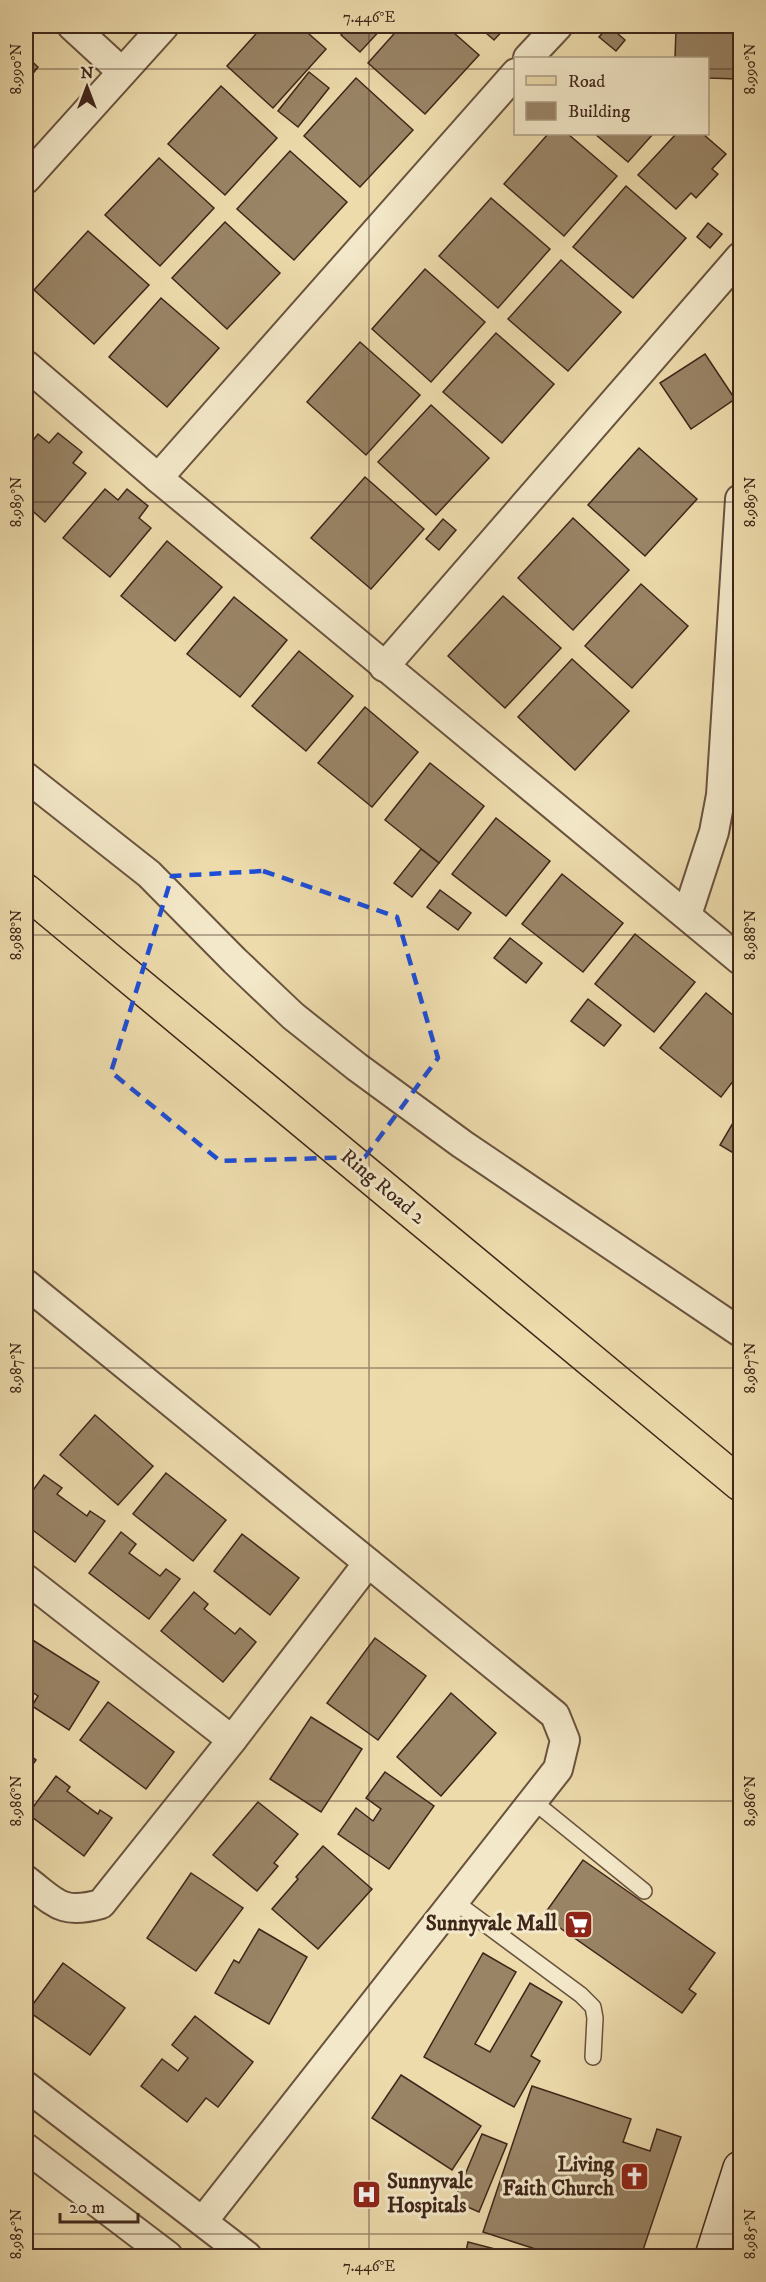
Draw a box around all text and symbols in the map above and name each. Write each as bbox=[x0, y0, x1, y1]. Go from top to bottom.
text: 7.446°E bbox=[343, 8, 395, 27]
text: 8.990°N bbox=[7, 43, 26, 95]
text: 8.990°N bbox=[741, 43, 760, 95]
north arrow bbox=[57, 57, 117, 117]
legend bbox=[514, 57, 709, 135]
text: N bbox=[80, 63, 94, 83]
text: Road bbox=[568, 71, 605, 93]
text: Building bbox=[568, 101, 630, 123]
text: 8.989°N bbox=[7, 477, 26, 527]
text: 8.989°N bbox=[741, 477, 760, 527]
text: 8.988°N bbox=[7, 910, 26, 960]
text: 8.988°N bbox=[741, 910, 760, 960]
street label: Ring Road 2 bbox=[335, 1144, 431, 1231]
text: 8.987°N bbox=[7, 1342, 26, 1394]
text: 8.987°N bbox=[741, 1342, 760, 1394]
text: 8.986°N bbox=[7, 1776, 26, 1826]
text: 8.986°N bbox=[741, 1776, 760, 1826]
supermarket icon: Sunnyvale Mall bbox=[562, 1908, 594, 1940]
place label: Sunnyvale Mall bbox=[426, 1911, 558, 1937]
place label: Living Faith Church bbox=[502, 2152, 615, 2202]
church icon: Living Faith Church bbox=[619, 2161, 651, 2193]
place label: Sunnyvale Hospitals bbox=[387, 2169, 473, 2219]
hospital icon: Sunnyvale Hospitals bbox=[350, 2178, 382, 2210]
scale bar bbox=[60, 2186, 138, 2224]
text: 20 m bbox=[69, 2197, 105, 2219]
text: 8.985°N bbox=[7, 2209, 26, 2259]
text: 8.985°N bbox=[741, 2209, 760, 2259]
text: 7.446°E bbox=[343, 2257, 395, 2276]

